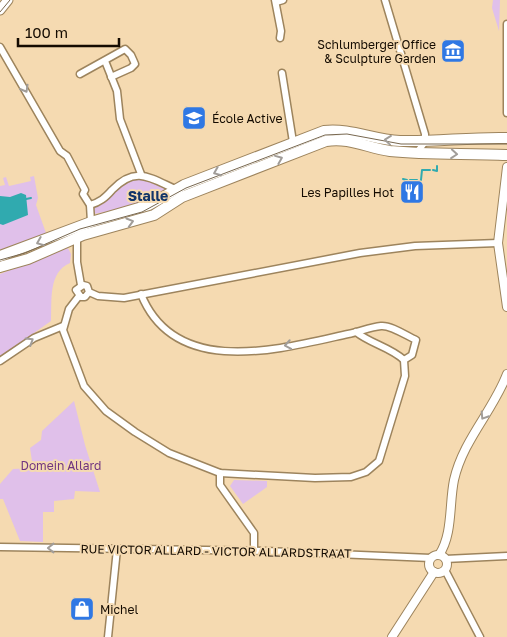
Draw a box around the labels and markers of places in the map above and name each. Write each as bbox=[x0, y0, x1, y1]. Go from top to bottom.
place label: Schlumberger Office & Sculpture Garden bbox=[317, 37, 436, 66]
museum icon: Schlumberger Office & Sculpture Garden bbox=[440, 38, 466, 64]
school or university icon: École Active bbox=[181, 105, 207, 131]
place label: École Active bbox=[212, 111, 283, 126]
restaurant icon: Les Papilles Hot bbox=[399, 179, 425, 205]
place label: Les Papilles Hot bbox=[301, 185, 394, 200]
shop icon: Michel bbox=[69, 596, 95, 622]
place label: Michel bbox=[100, 602, 138, 617]

